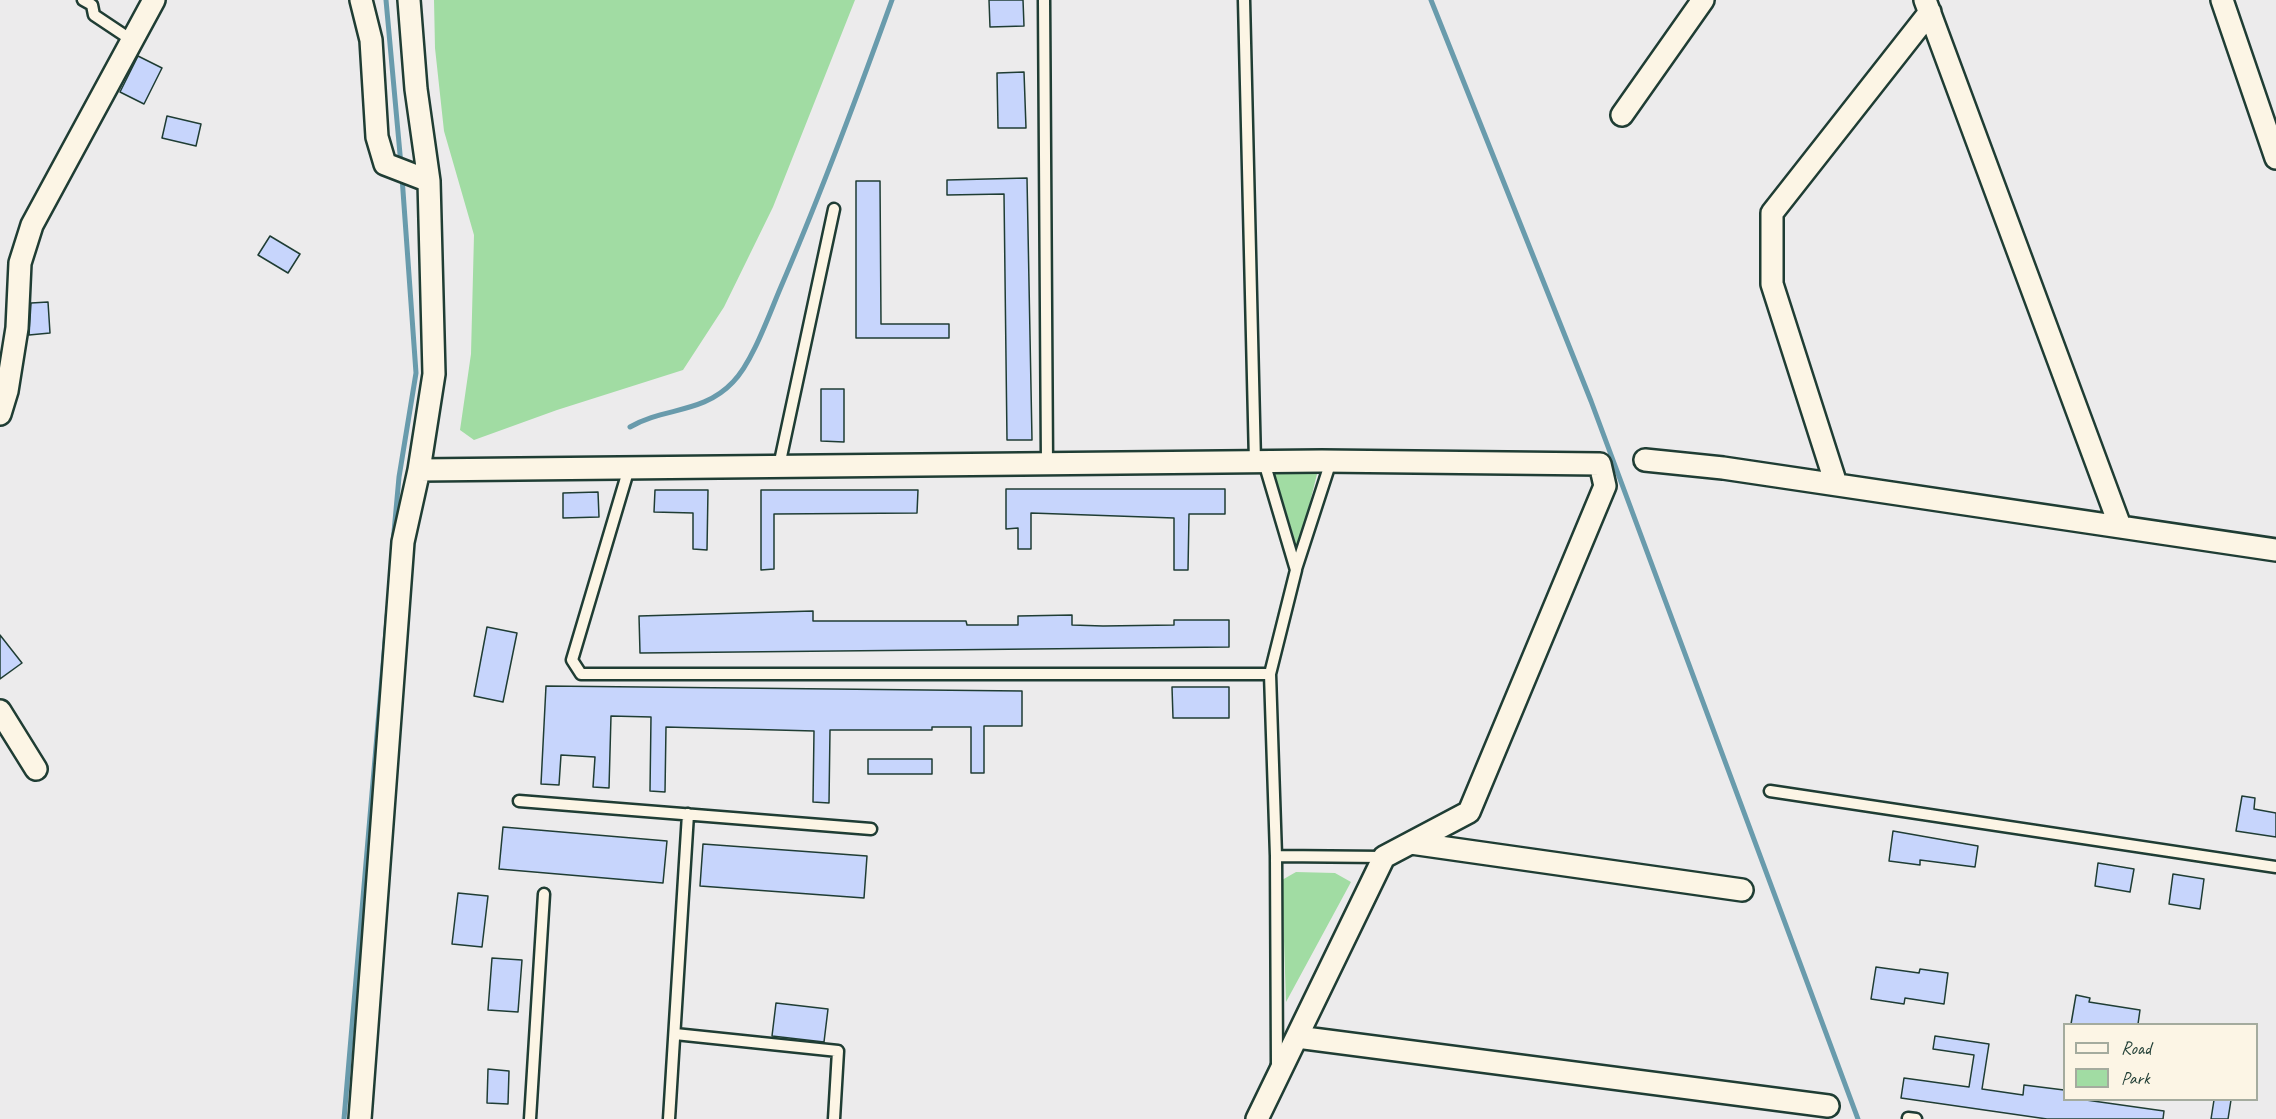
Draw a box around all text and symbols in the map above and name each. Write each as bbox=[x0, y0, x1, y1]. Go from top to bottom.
legend bbox=[2063, 1023, 2258, 1101]
text: Road bbox=[2121, 1037, 2151, 1059]
text: Park bbox=[2121, 1067, 2150, 1089]

